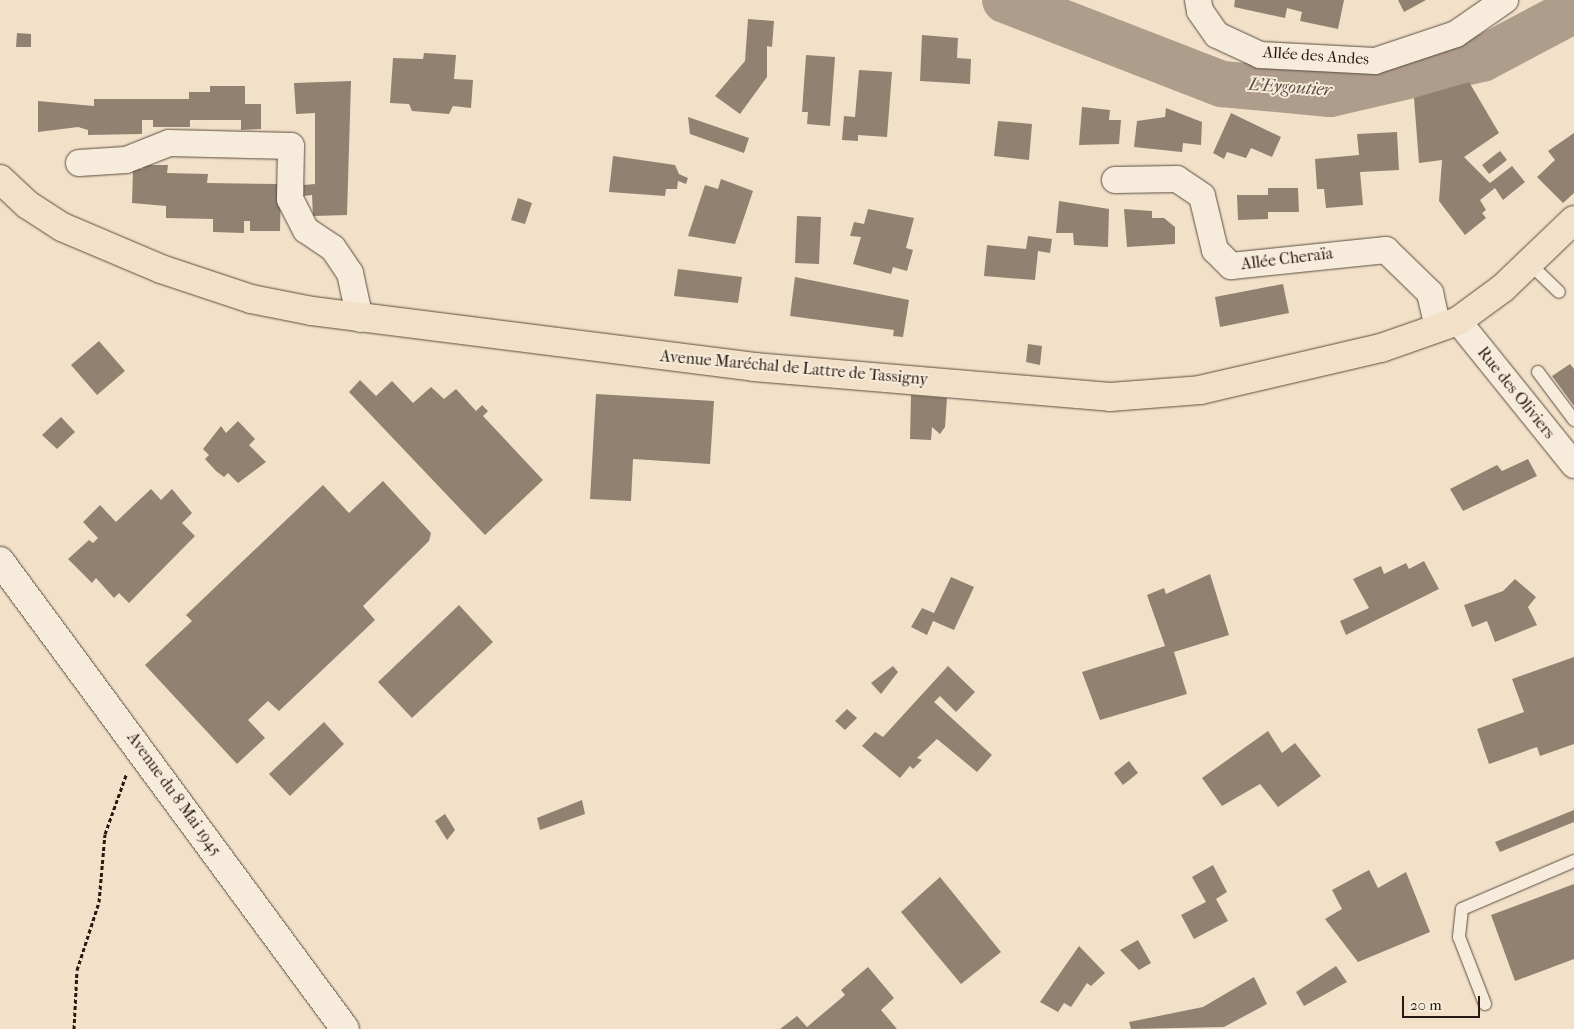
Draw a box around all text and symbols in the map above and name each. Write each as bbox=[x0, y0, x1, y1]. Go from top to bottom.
street label: Allée des Andes bbox=[1262, 43, 1370, 69]
water label: L'Eygoutier bbox=[1248, 74, 1332, 102]
street label: Allée Cheraïa bbox=[1240, 244, 1334, 274]
street label: Rue des Oliviers bbox=[1473, 343, 1559, 443]
street label: Avenue Maréchal de Lattre de Tassigny bbox=[659, 347, 929, 389]
street label: Avenue du 8 Mai 1945 bbox=[123, 729, 225, 859]
scale bar bbox=[1404, 986, 1482, 1018]
text: 20 m bbox=[1410, 996, 1442, 1014]

